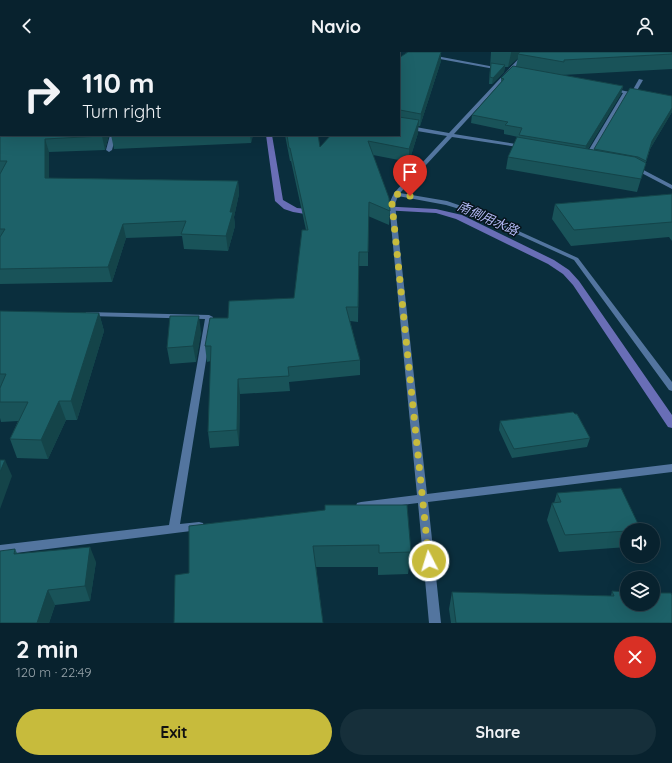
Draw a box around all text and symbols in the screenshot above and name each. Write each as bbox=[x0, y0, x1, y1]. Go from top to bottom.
icon: back bbox=[16, 15, 38, 37]
text: Navio bbox=[311, 15, 361, 38]
icon: person bbox=[634, 15, 656, 37]
text: 110 m bbox=[82, 65, 155, 100]
icon: right bbox=[16, 68, 68, 120]
text: Turn right bbox=[82, 100, 162, 123]
pin bbox=[393, 155, 427, 196]
icon: arrive bbox=[399, 161, 421, 183]
water label: 南側用水路 bbox=[455, 197, 522, 239]
map controls bbox=[620, 523, 660, 611]
button: sound bbox=[620, 523, 660, 563]
position arrow bbox=[408, 540, 450, 582]
button: layers bbox=[620, 571, 660, 611]
text: 2 min bbox=[16, 634, 78, 664]
button: close bbox=[614, 636, 656, 678]
text: 120 m · 22:49 bbox=[16, 664, 91, 680]
button: Exit bbox=[16, 709, 332, 755]
button: Share bbox=[340, 709, 656, 755]

